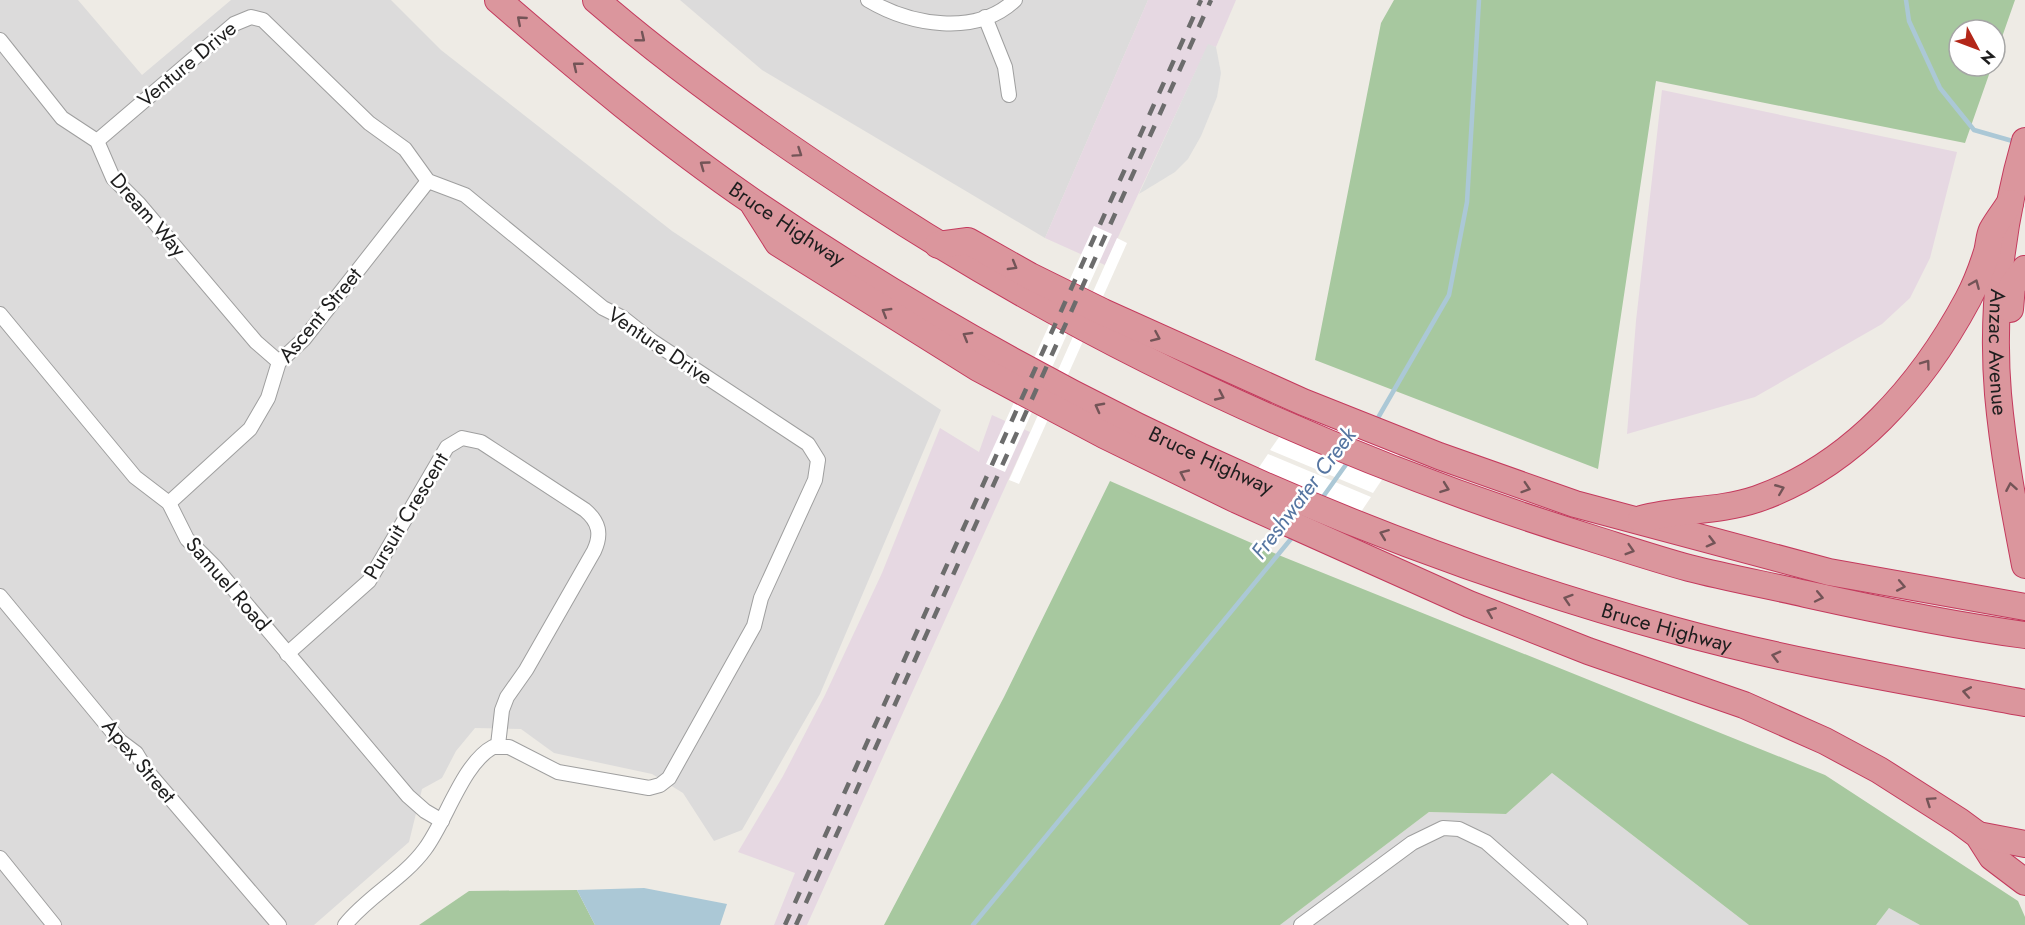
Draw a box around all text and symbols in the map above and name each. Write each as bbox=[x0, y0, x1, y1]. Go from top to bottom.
street label: Venture Drive bbox=[131, 14, 243, 114]
one-way arrow bbox=[517, 16, 528, 27]
north arrow bbox=[1947, 18, 2007, 78]
one-way arrow bbox=[634, 30, 645, 41]
text: N bbox=[1975, 45, 2001, 70]
one-way arrow bbox=[573, 63, 584, 74]
one-way arrow bbox=[791, 146, 802, 157]
one-way arrow bbox=[699, 162, 710, 173]
street label: Dream Way bbox=[103, 166, 194, 264]
street label: Bruce Highway bbox=[723, 175, 852, 274]
one-way arrow bbox=[1007, 259, 1017, 270]
street label: Ascent Street bbox=[271, 261, 369, 369]
one-way arrow bbox=[1968, 279, 1980, 290]
street label: Anzac Avenue bbox=[1981, 288, 2015, 417]
street label: Venture Drive bbox=[602, 300, 719, 392]
one-way arrow bbox=[882, 308, 892, 319]
one-way arrow bbox=[1149, 329, 1160, 341]
one-way arrow bbox=[962, 331, 973, 343]
one-way arrow bbox=[1919, 359, 1930, 370]
one-way arrow bbox=[1214, 388, 1225, 400]
one-way arrow bbox=[1094, 403, 1105, 414]
street label: Bruce Highway bbox=[1144, 419, 1279, 502]
water label: Freshwater Creek bbox=[1243, 419, 1364, 566]
street label: Pursuit Crescent bbox=[356, 447, 456, 585]
one-way arrow bbox=[1180, 470, 1191, 482]
one-way arrow bbox=[1520, 480, 1531, 493]
one-way arrow bbox=[1439, 481, 1450, 494]
one-way arrow bbox=[2005, 482, 2017, 491]
one-way arrow bbox=[1774, 484, 1785, 496]
one-way arrow bbox=[1379, 529, 1389, 542]
street label: Samuel Road bbox=[179, 530, 277, 638]
one-way arrow bbox=[1705, 535, 1716, 547]
one-way arrow bbox=[1624, 543, 1635, 555]
one-way arrow bbox=[1895, 579, 1905, 592]
one-way arrow bbox=[1814, 590, 1824, 603]
one-way arrow bbox=[1563, 593, 1574, 606]
street label: Bruce Highway bbox=[1598, 595, 1736, 660]
one-way arrow bbox=[1486, 607, 1497, 620]
one-way arrow bbox=[1771, 651, 1781, 664]
one-way arrow bbox=[1963, 686, 1973, 699]
street label: Apex Street bbox=[95, 712, 183, 810]
one-way arrow bbox=[1925, 797, 1936, 808]

